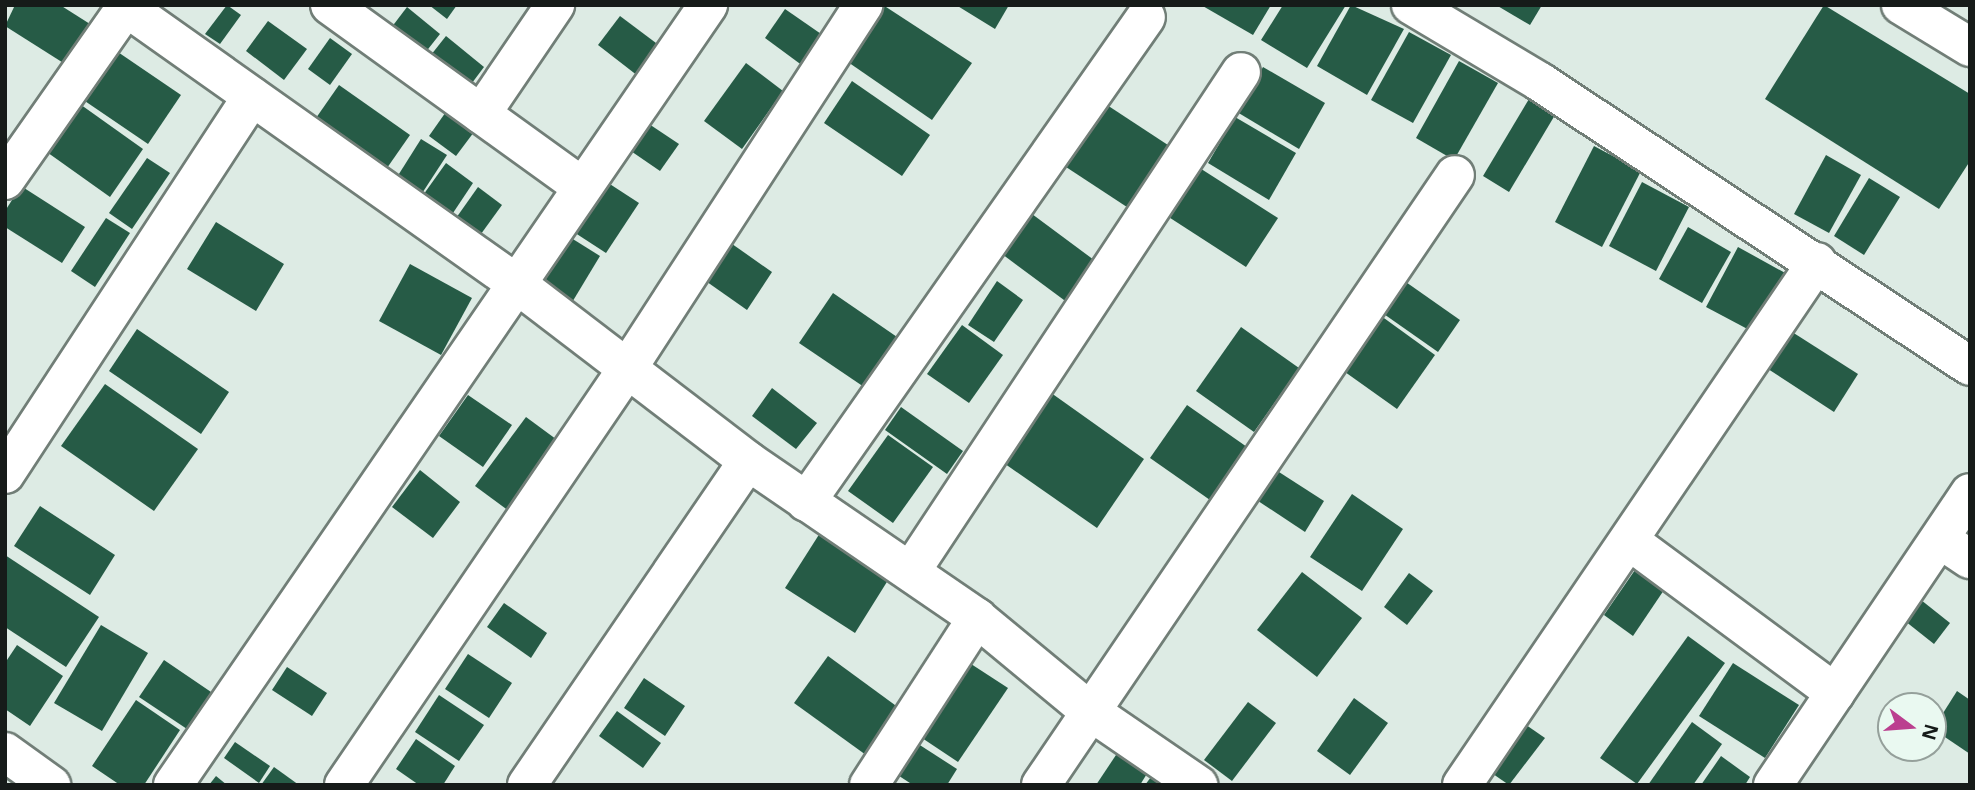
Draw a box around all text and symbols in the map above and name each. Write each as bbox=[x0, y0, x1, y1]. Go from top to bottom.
north arrow bbox=[1877, 692, 1947, 762]
text: N bbox=[1916, 721, 1945, 743]

